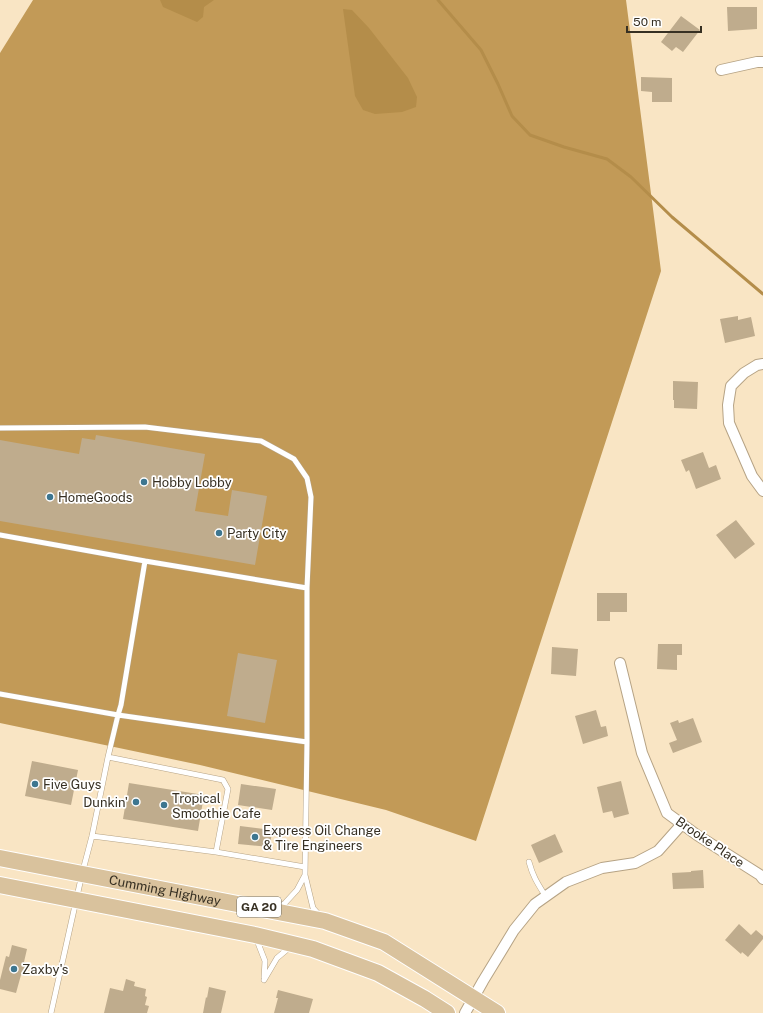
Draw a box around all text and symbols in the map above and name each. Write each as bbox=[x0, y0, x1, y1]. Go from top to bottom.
scale bar bbox=[627, 8, 701, 34]
text: 50 m bbox=[633, 15, 661, 29]
place label: Hobby Lobby bbox=[152, 475, 232, 490]
marker: Hobby Lobby bbox=[139, 477, 149, 487]
place label: HomeGoods bbox=[58, 490, 132, 505]
marker: HomeGoods bbox=[45, 492, 55, 502]
place label: Party City bbox=[227, 526, 287, 541]
marker: Party City bbox=[214, 528, 224, 538]
place label: Five Guys bbox=[43, 777, 101, 792]
marker: Five Guys bbox=[30, 779, 40, 789]
place label: Tropical Smoothie Cafe bbox=[172, 791, 261, 821]
place label: Dunkin' bbox=[83, 795, 128, 810]
marker: Dunkin' bbox=[131, 797, 141, 807]
marker: Tropical Smoothie Cafe bbox=[159, 800, 169, 810]
street label: Brooke Place bbox=[673, 814, 747, 870]
place label: Express Oil Change & Tire Engineers bbox=[263, 823, 381, 853]
marker: Express Oil Change & Tire Engineers bbox=[250, 832, 260, 842]
street label: Cumming Highway bbox=[108, 872, 222, 908]
road number: GA 20 bbox=[237, 897, 281, 917]
place label: Zaxby's bbox=[22, 962, 68, 977]
marker: Zaxby's bbox=[9, 964, 19, 974]

